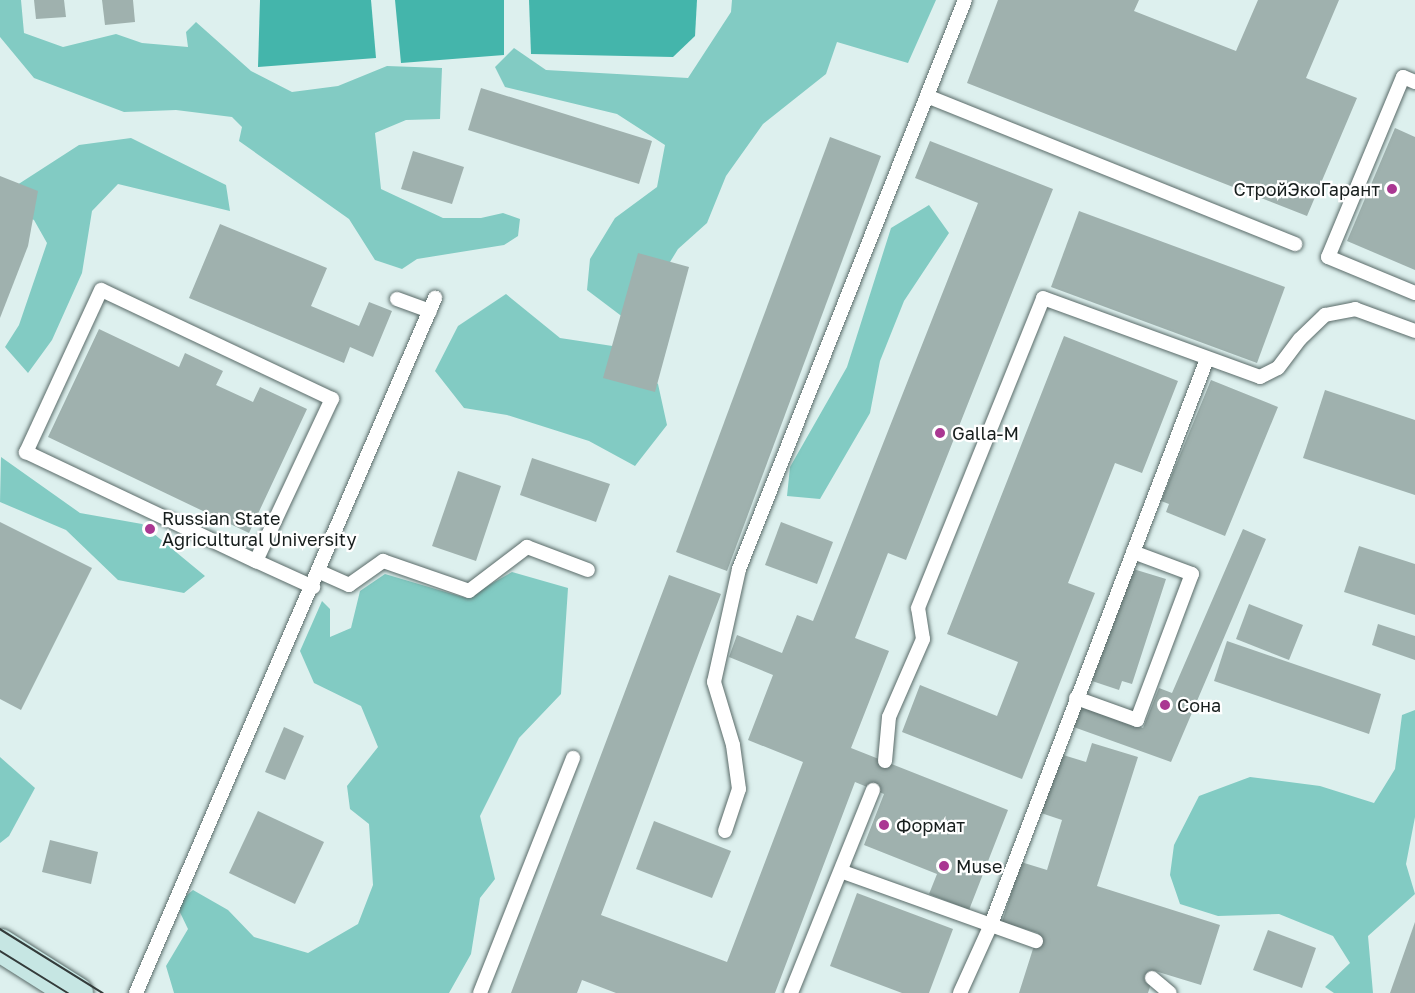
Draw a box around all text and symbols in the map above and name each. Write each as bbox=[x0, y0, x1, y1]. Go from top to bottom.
place label: СтройЭкоГарант bbox=[1234, 178, 1380, 200]
marker: СтройЭкоГарант bbox=[1385, 182, 1399, 196]
place label: Galla-M bbox=[952, 422, 1019, 444]
marker: Galla-M bbox=[933, 426, 947, 440]
place label: Russian State Agricultural University bbox=[162, 508, 356, 550]
marker: Russian State Agricultural University bbox=[143, 522, 157, 536]
place label: Сона bbox=[1177, 694, 1221, 716]
marker: Сона bbox=[1158, 698, 1172, 712]
place label: Формат bbox=[896, 814, 965, 836]
marker: Формат bbox=[877, 818, 891, 832]
place label: Muse bbox=[956, 855, 1002, 877]
marker: Muse bbox=[937, 859, 951, 873]

